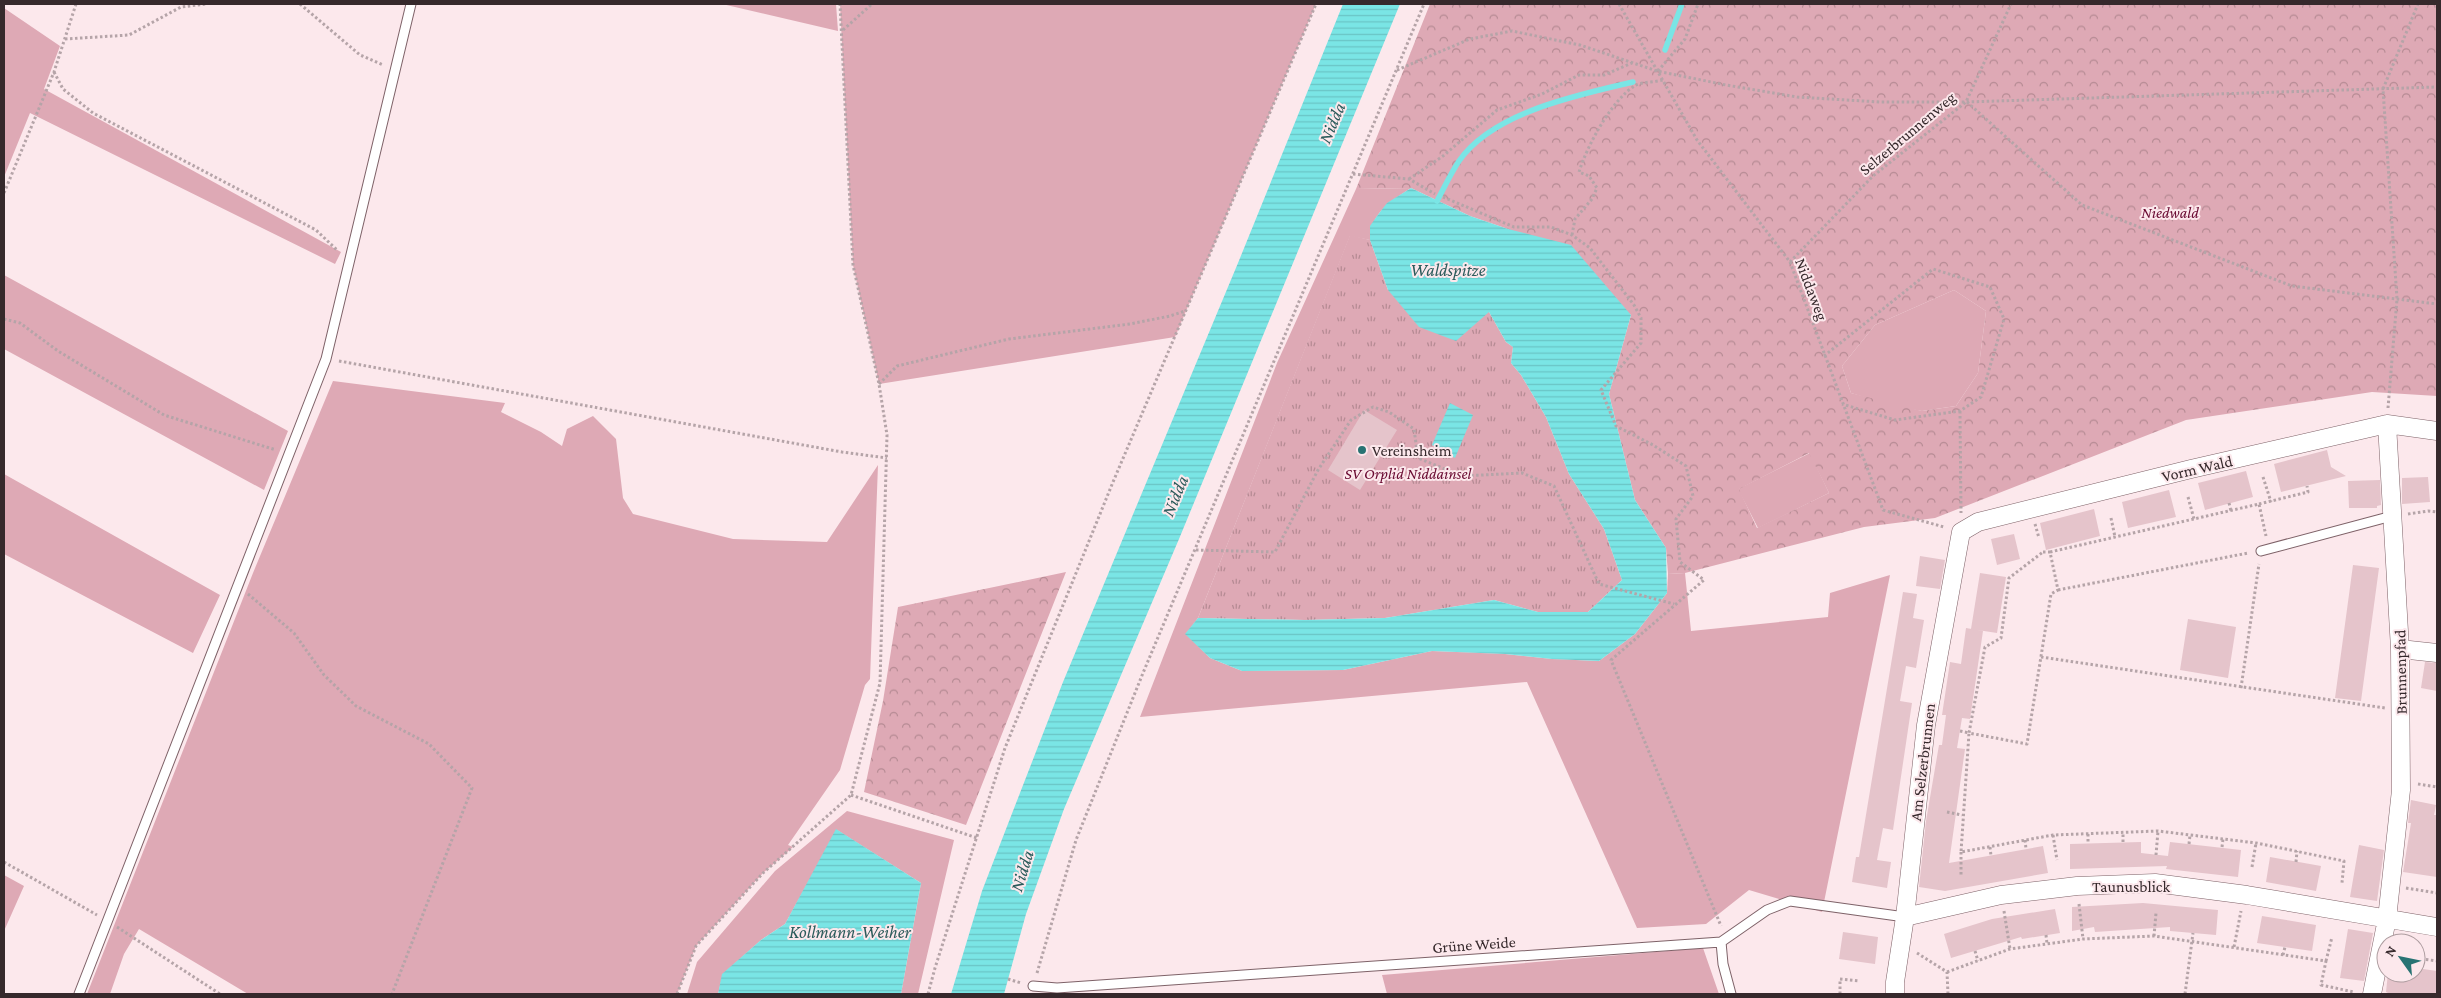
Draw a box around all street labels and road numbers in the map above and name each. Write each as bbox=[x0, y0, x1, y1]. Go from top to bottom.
street label: Selzerbrunnenweg bbox=[1856, 88, 1959, 179]
street label: Niddaweg bbox=[1791, 256, 1831, 323]
street label: Vorm Wald bbox=[2160, 452, 2235, 485]
street label: Brunnenpfad bbox=[2391, 629, 2411, 714]
street label: Am Selzerbrunnen bbox=[1907, 702, 1938, 822]
street label: Taunusblick bbox=[2092, 878, 2170, 895]
street label: Grüne Weide bbox=[1432, 933, 1516, 956]

